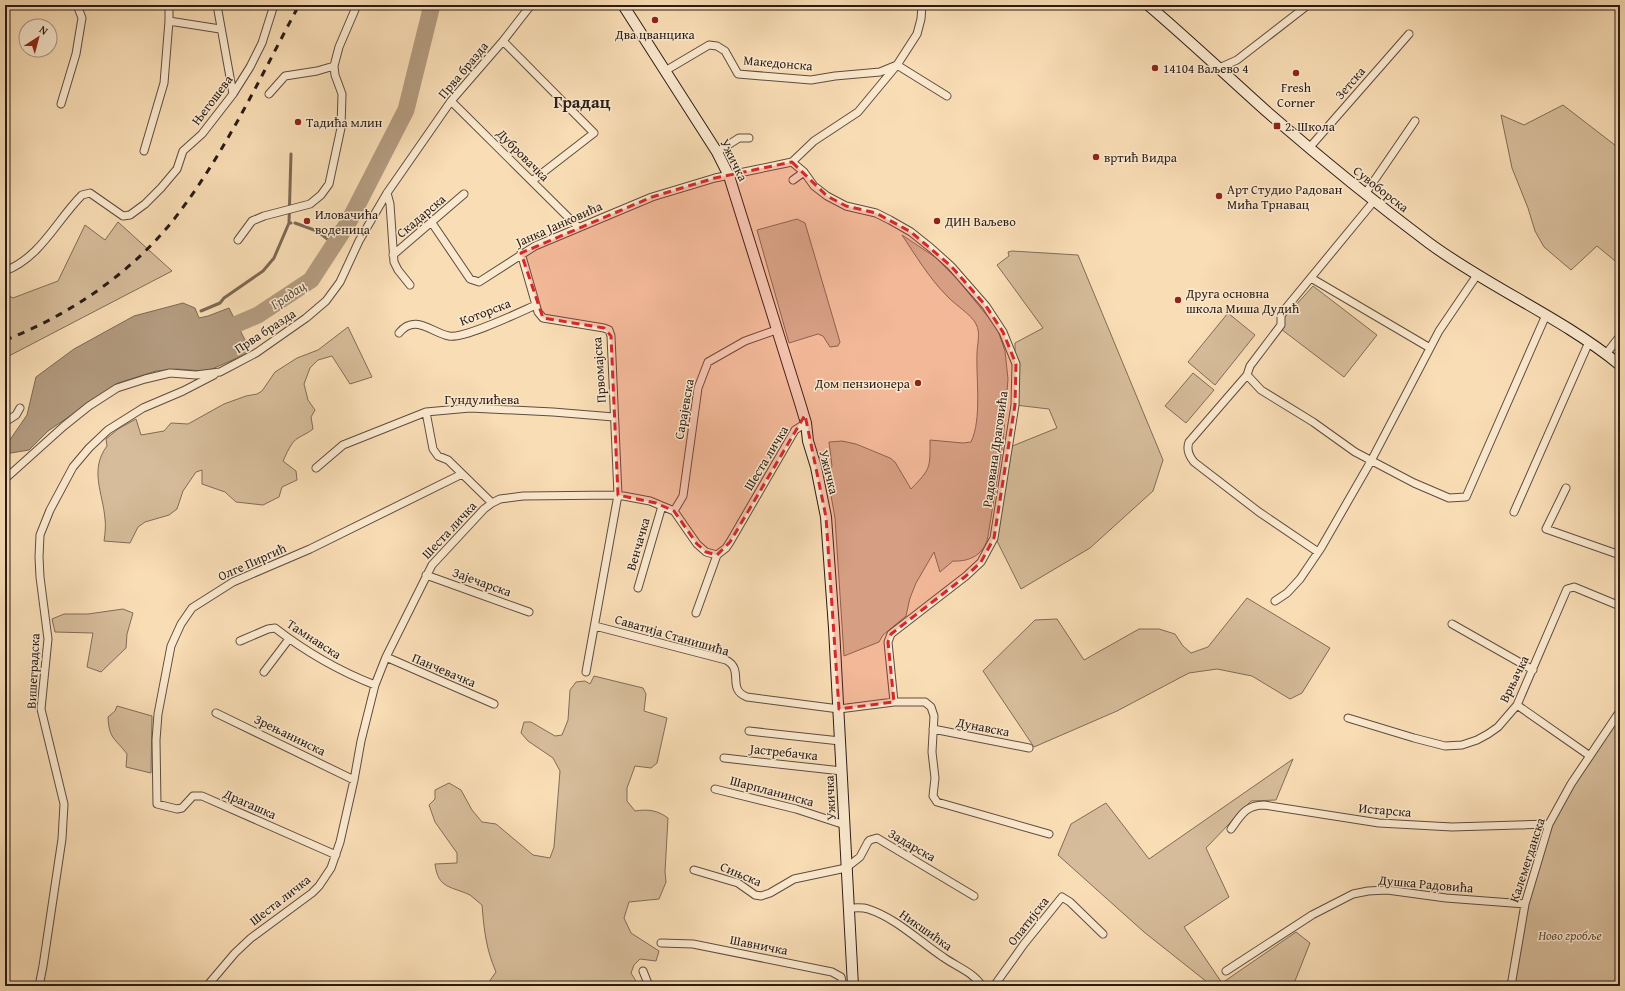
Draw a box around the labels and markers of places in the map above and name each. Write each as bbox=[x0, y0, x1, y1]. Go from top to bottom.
marker: Два цванцика bbox=[650, 15, 660, 25]
place label: Два цванцика bbox=[614, 25, 695, 44]
place label: 14104 Ваљево 4 bbox=[1163, 59, 1248, 78]
marker: 14104 Ваљево 4 bbox=[1150, 63, 1160, 73]
marker: Fresh Corner bbox=[1291, 68, 1301, 78]
place label: Fresh Corner bbox=[1277, 78, 1316, 112]
place label: Тадића млин bbox=[306, 113, 383, 132]
marker: Тадића млин bbox=[293, 117, 303, 127]
place label: 2. Школа bbox=[1285, 117, 1336, 136]
marker: 2. Школа bbox=[1272, 121, 1282, 131]
place label: вртић Видра bbox=[1104, 148, 1178, 167]
marker: вртић Видра bbox=[1091, 152, 1101, 162]
place label: Арт Студио Радован Мића Трнавац bbox=[1227, 180, 1343, 214]
marker: Арт Студио Радован Мића Трнавац bbox=[1214, 191, 1224, 201]
place label: Иловачића воденица bbox=[315, 205, 379, 239]
place label: ДИН Ваљево bbox=[944, 212, 1016, 231]
marker: Иловачића воденица bbox=[302, 216, 312, 226]
marker: ДИН Ваљево bbox=[932, 216, 942, 226]
place label: Друга основна школа Миша Дудић bbox=[1185, 284, 1300, 318]
marker: Друга основна школа Миша Дудић bbox=[1173, 295, 1183, 305]
place label: Дом пензионера bbox=[814, 374, 911, 393]
marker: Дом пензионера bbox=[913, 378, 923, 388]

